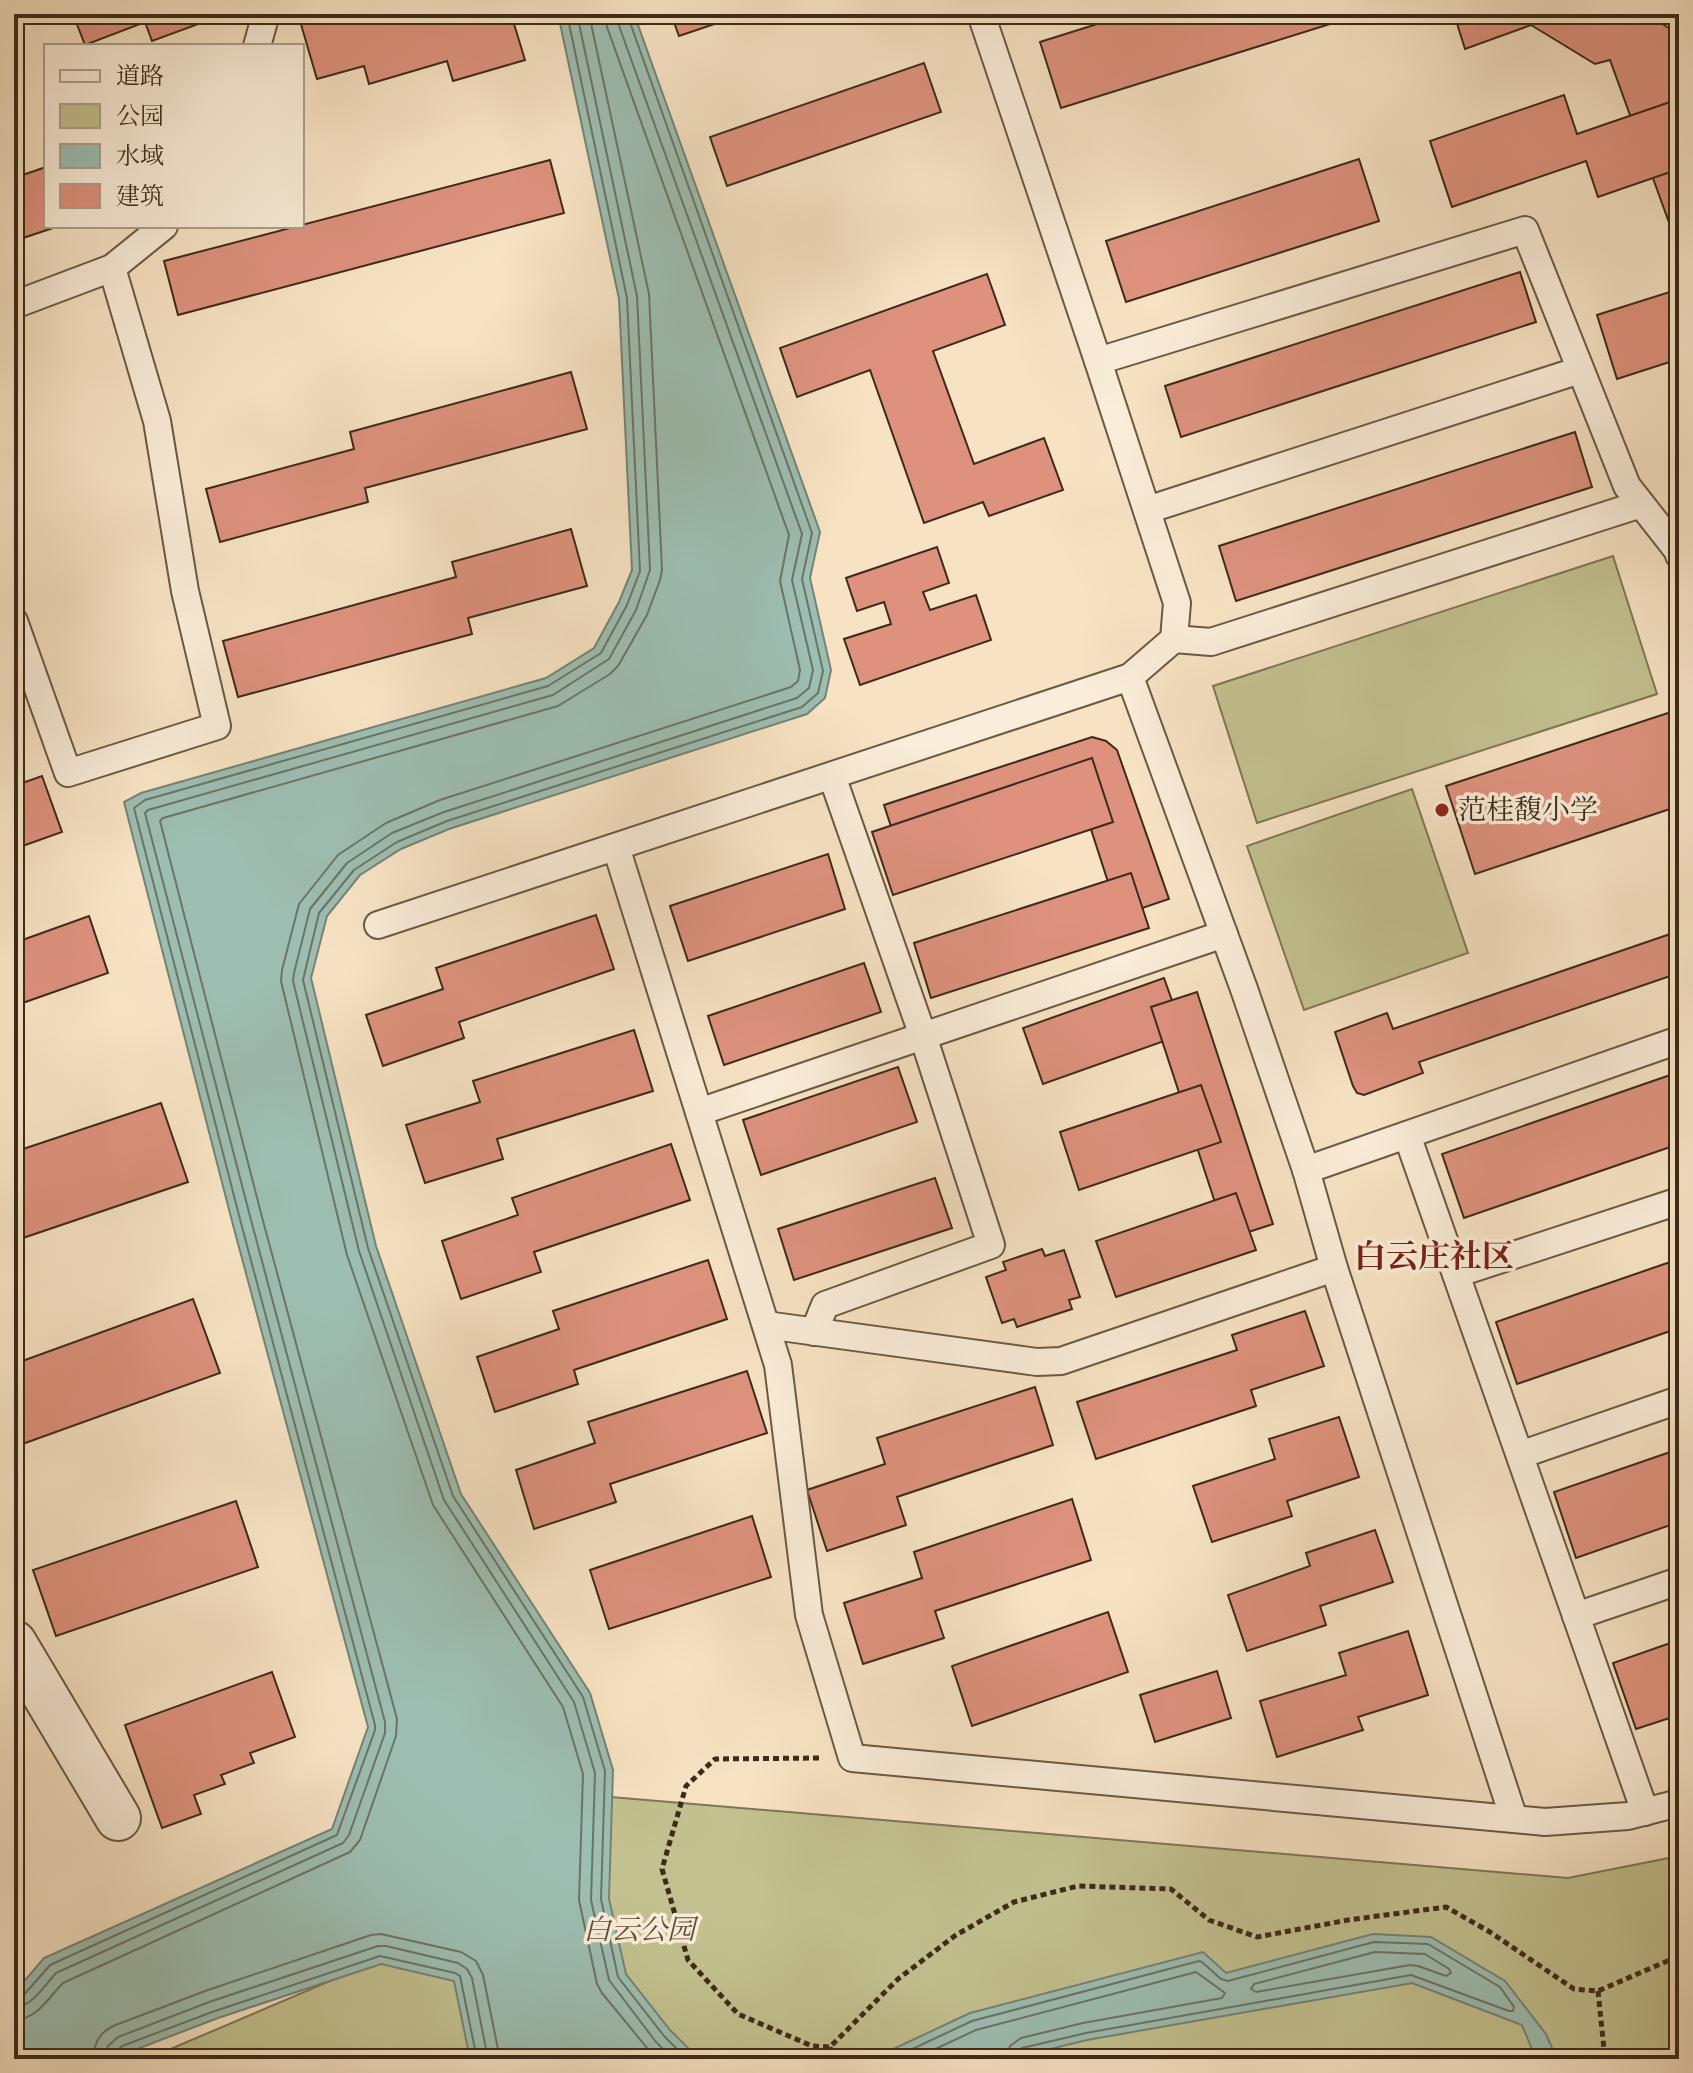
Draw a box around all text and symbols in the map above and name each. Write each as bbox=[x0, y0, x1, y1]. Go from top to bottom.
legend bbox=[44, 44, 304, 228]
text: 道路 bbox=[116, 60, 164, 93]
text: 公园 bbox=[116, 100, 164, 133]
text: 水域 bbox=[116, 140, 164, 173]
text: 建筑 bbox=[116, 180, 164, 213]
place label: 范桂馥小学 bbox=[1458, 791, 1598, 829]
marker: 范桂馥小学 bbox=[1433, 801, 1451, 819]
district label: 白云庄社区 bbox=[1354, 1235, 1514, 1279]
park label: 白云公园 bbox=[583, 1911, 699, 1949]

